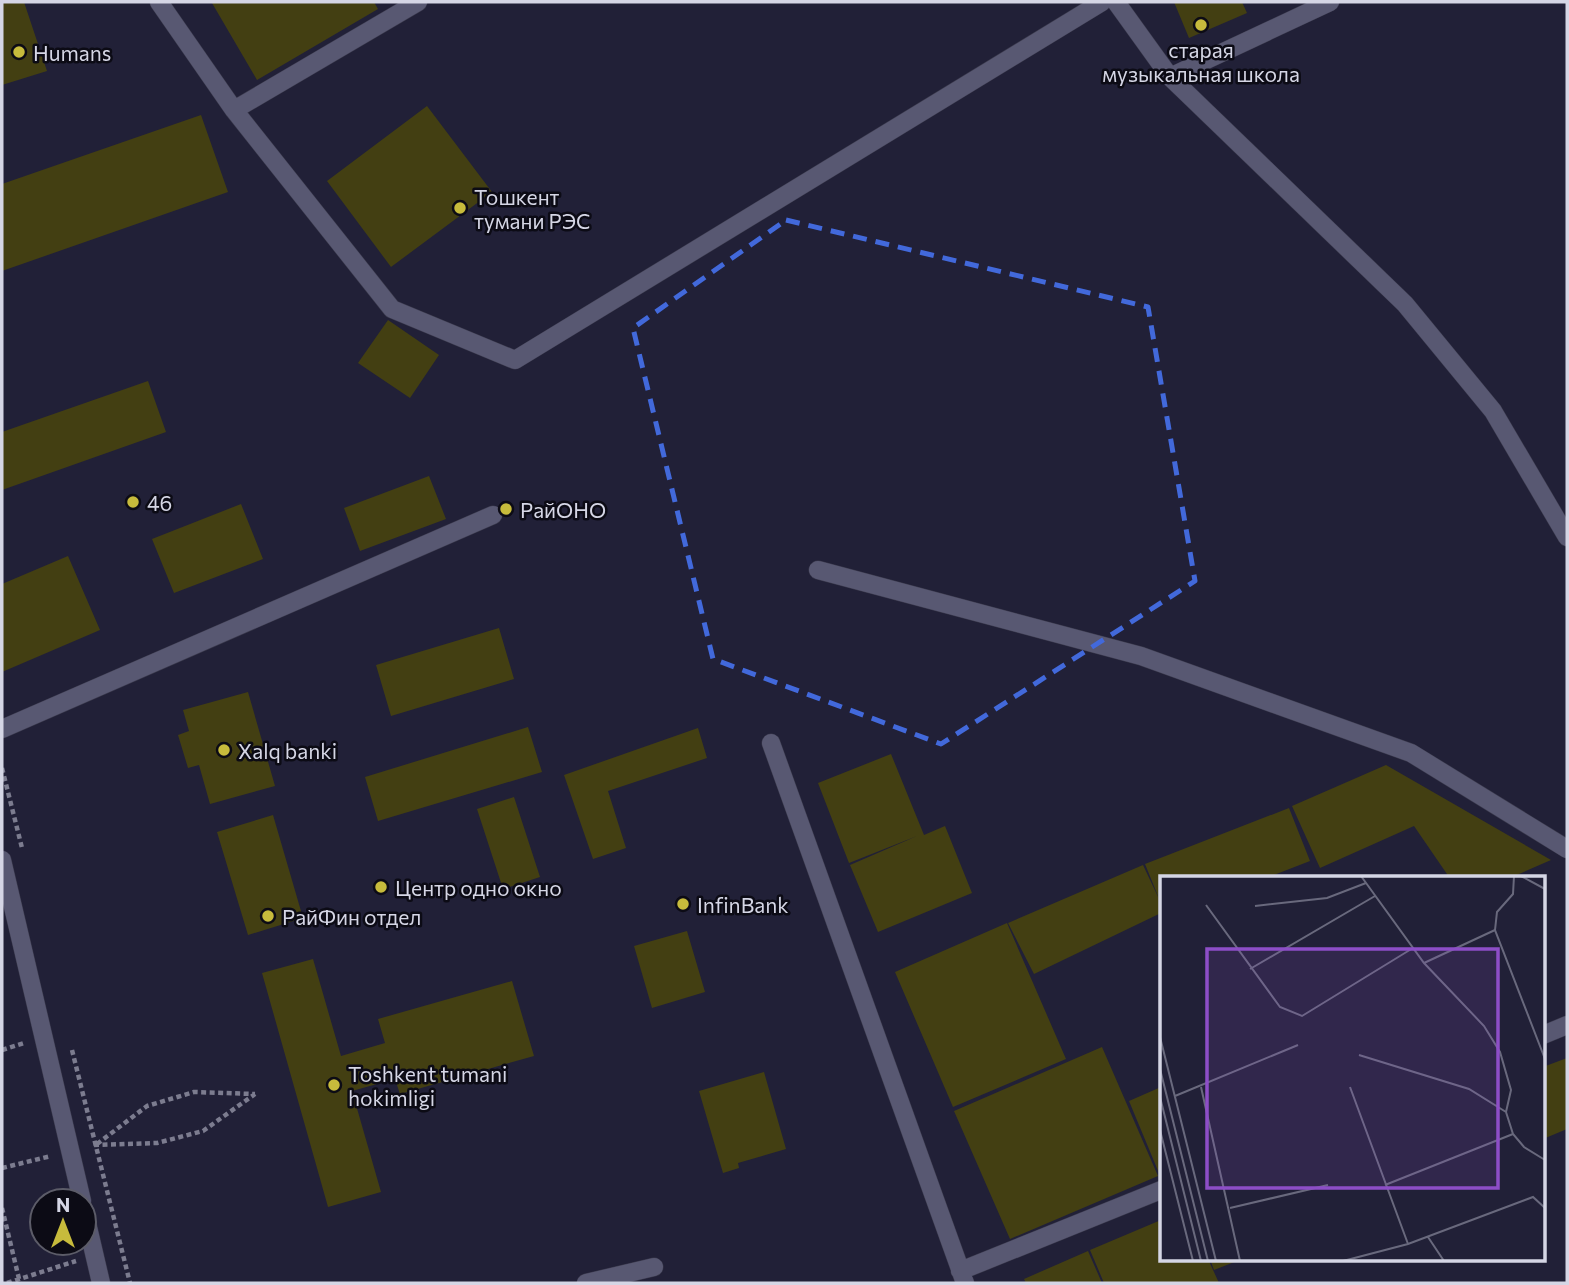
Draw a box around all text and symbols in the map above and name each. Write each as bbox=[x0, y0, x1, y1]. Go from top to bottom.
marker: старая музыкальная школа bbox=[1193, 17, 1209, 33]
place label: старая музыкальная школа bbox=[1102, 37, 1300, 86]
place label: Humans bbox=[33, 40, 111, 65]
marker: Humans bbox=[11, 44, 27, 60]
place label: Тошкент тумани РЭС bbox=[474, 184, 590, 233]
marker: Тошкент тумани РЭС bbox=[452, 200, 468, 216]
place label: 46 bbox=[147, 490, 172, 515]
marker: 46 bbox=[125, 494, 141, 510]
place label: РайОНО bbox=[520, 497, 606, 522]
marker: РайОНО bbox=[498, 501, 514, 517]
place label: Xalq banki bbox=[238, 738, 337, 763]
marker: Xalq banki bbox=[216, 742, 232, 758]
place label: Центр одно окно bbox=[395, 875, 562, 900]
inset map bbox=[1160, 876, 1544, 1260]
marker: Центр одно окно bbox=[373, 879, 389, 895]
place label: InfinBank bbox=[697, 892, 789, 917]
marker: InfinBank bbox=[675, 896, 691, 912]
place label: РайФин отдел bbox=[282, 904, 421, 929]
marker: РайФин отдел bbox=[260, 908, 276, 924]
place label: Toshkent tumani hokimligi bbox=[348, 1061, 507, 1110]
marker: Toshkent tumani hokimligi bbox=[326, 1077, 342, 1093]
north arrow bbox=[28, 1187, 98, 1257]
text: N bbox=[56, 1193, 70, 1216]

